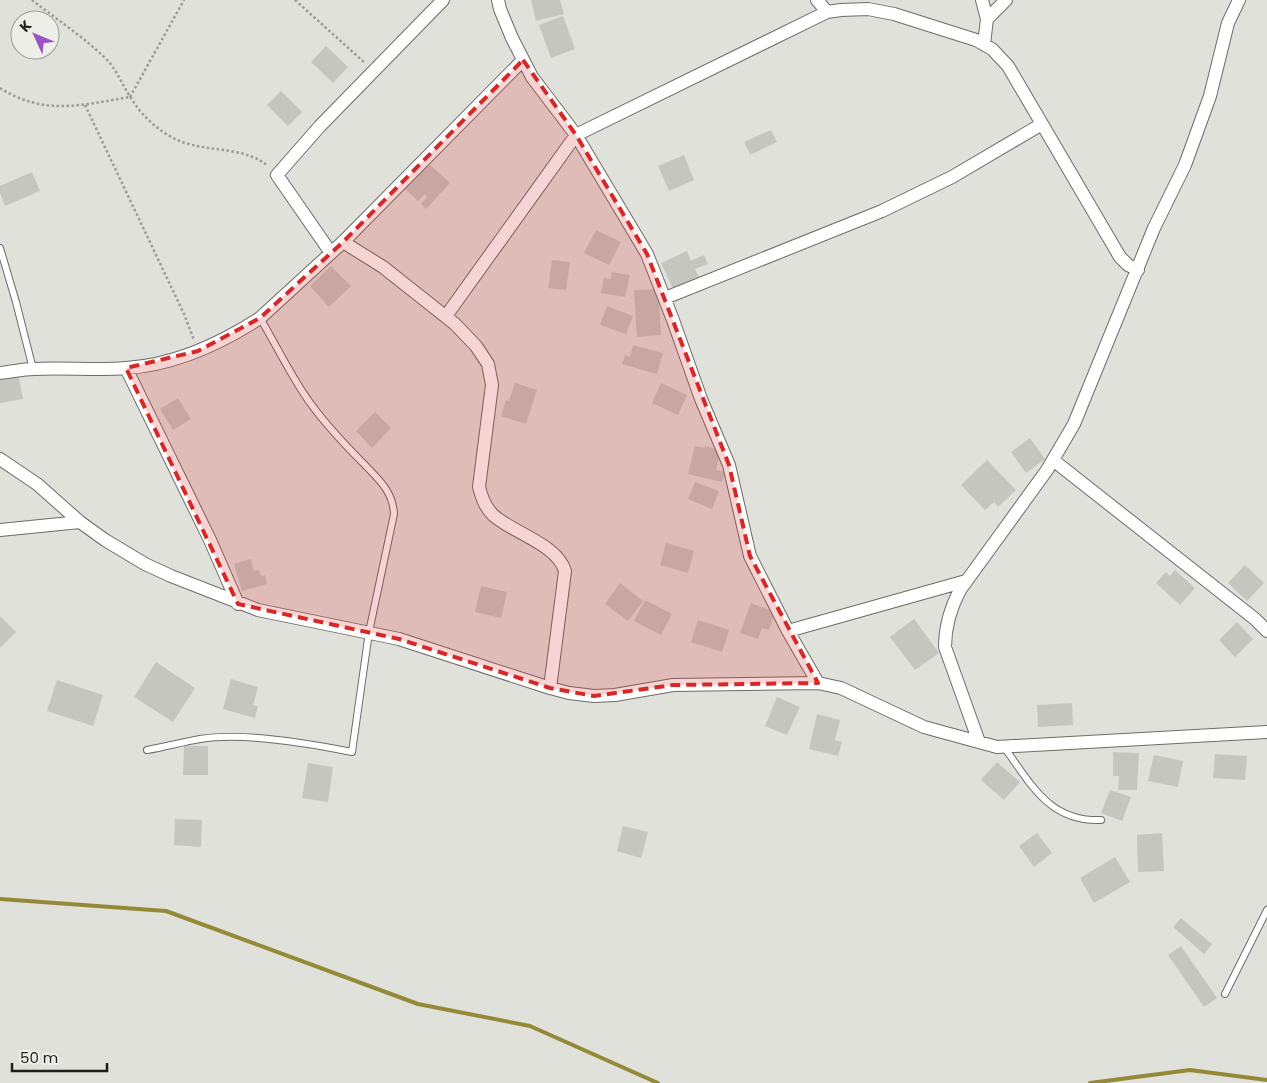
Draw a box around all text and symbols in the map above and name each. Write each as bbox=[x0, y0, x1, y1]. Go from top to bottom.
north arrow bbox=[10, 10, 60, 60]
text: K bbox=[15, 15, 36, 36]
scale bar bbox=[12, 1040, 108, 1072]
text: 50 m bbox=[20, 1047, 58, 1068]

